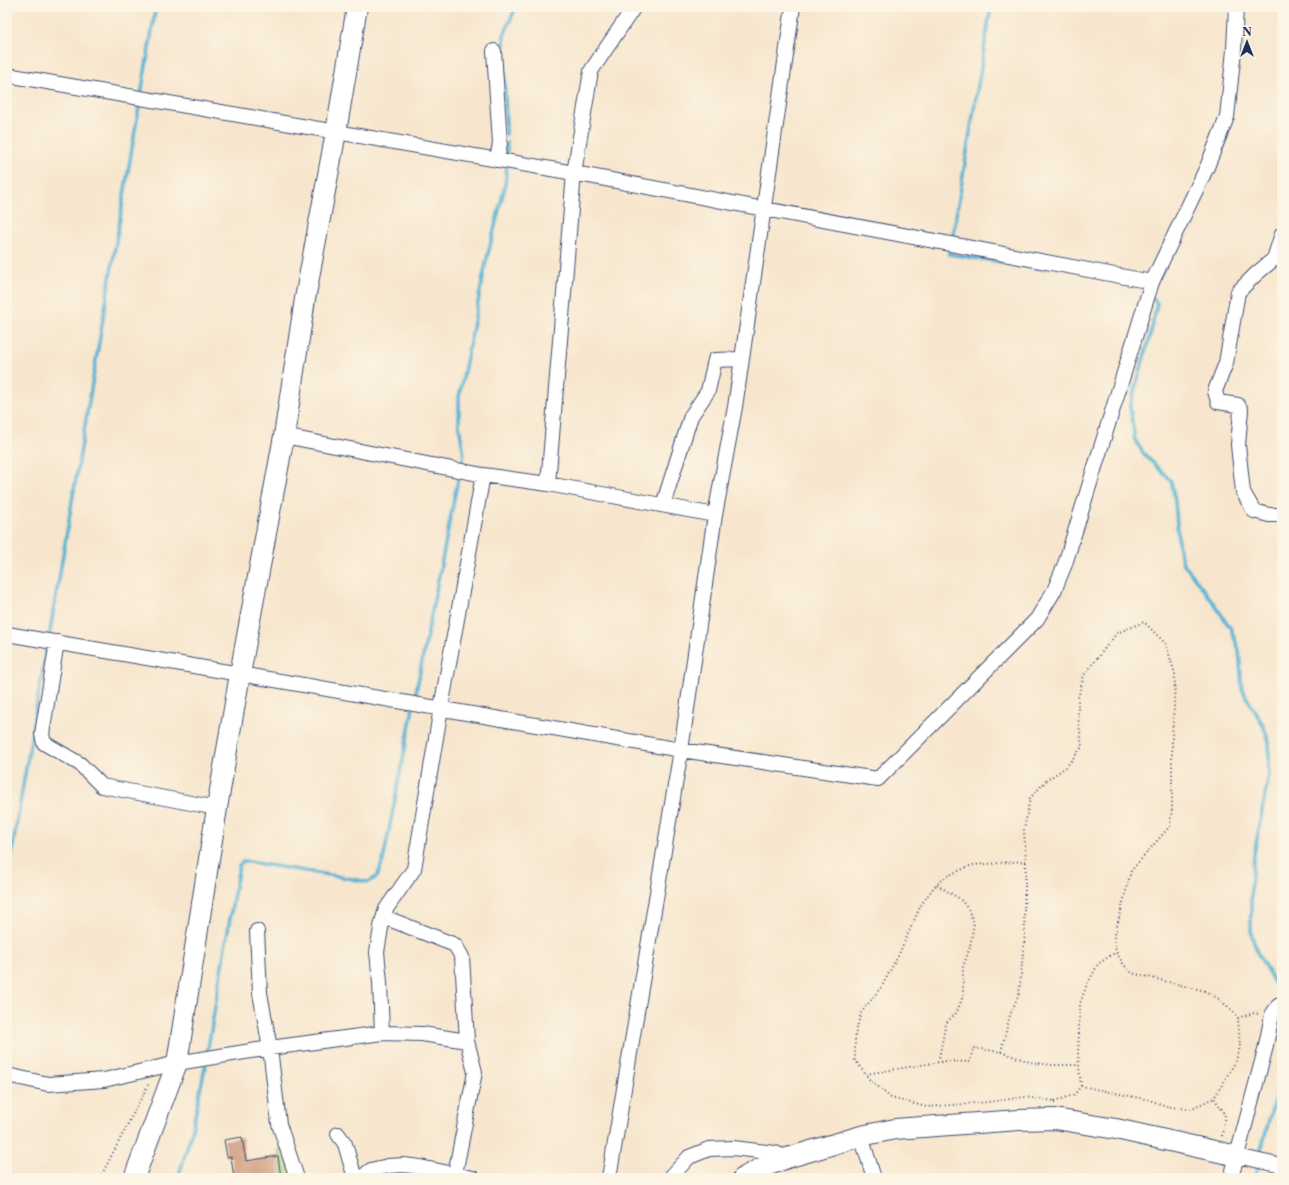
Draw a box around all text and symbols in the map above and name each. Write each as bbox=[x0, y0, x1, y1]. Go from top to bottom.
north arrow bbox=[1227, 22, 1267, 62]
text: N bbox=[1242, 25, 1252, 39]

